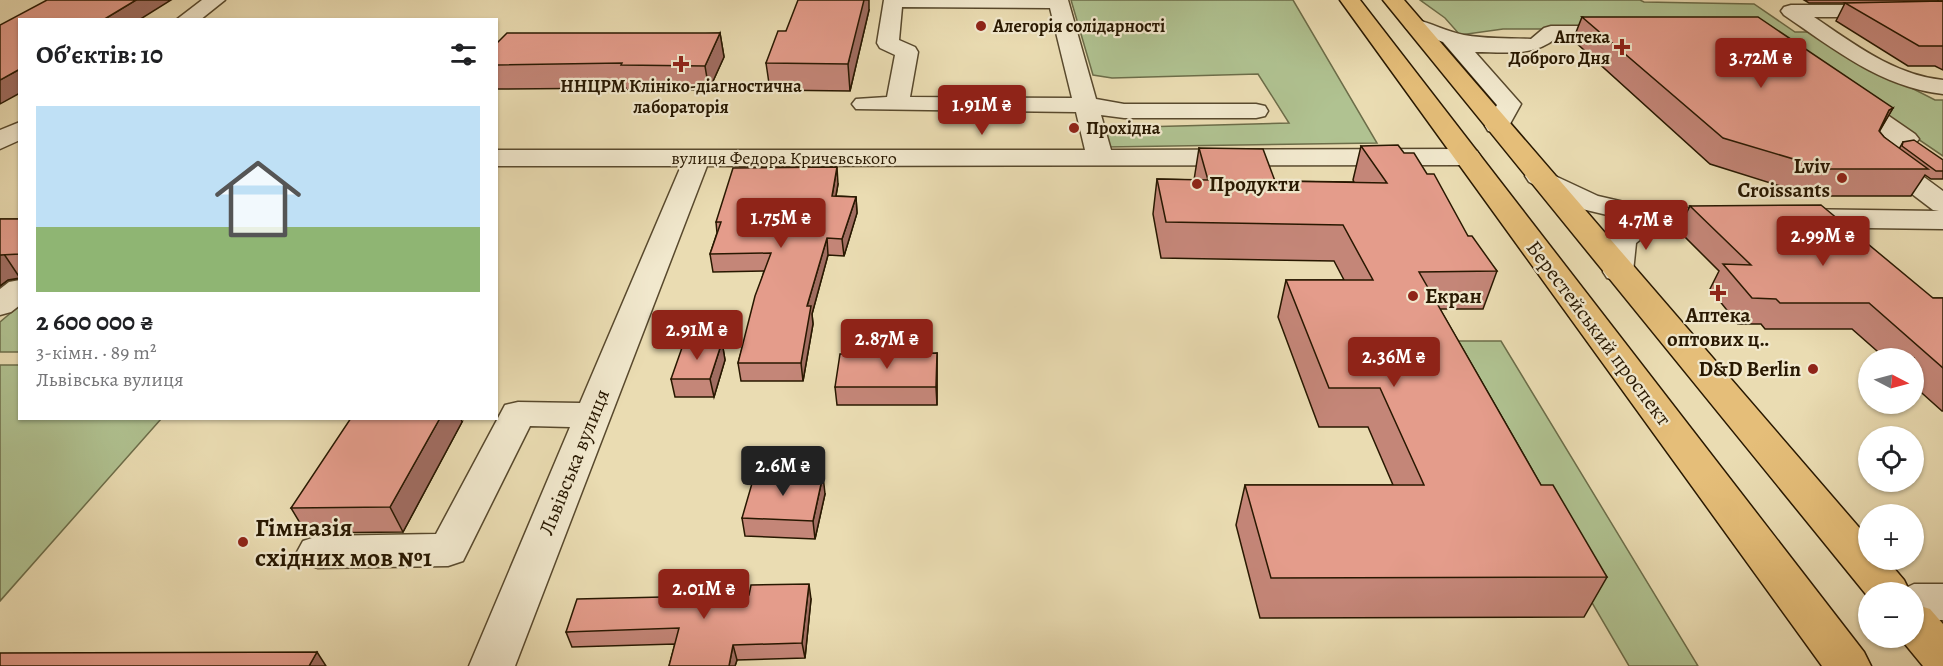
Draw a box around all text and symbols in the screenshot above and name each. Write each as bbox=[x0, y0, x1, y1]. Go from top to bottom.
place label: Алегорія солідарності bbox=[992, 14, 1165, 38]
marker: Алегорія солідарності bbox=[974, 19, 988, 33]
place label: Аптека Доброго Дня bbox=[1508, 25, 1610, 70]
text: Об’єктів: 10 bbox=[36, 37, 163, 72]
icon: filters bbox=[447, 38, 480, 71]
pin: 3.72M ₴ bbox=[1706, 38, 1816, 89]
marker: Аптека Доброго Дня bbox=[1615, 40, 1629, 54]
text: 3.72M ₴ bbox=[1729, 44, 1793, 71]
marker: ННЦРМ Клініко-діагностична лабораторія bbox=[672, 55, 690, 73]
place label: ННЦРМ Клініко-діагностична лабораторія bbox=[560, 74, 802, 119]
pin: 1.91M ₴ bbox=[927, 85, 1037, 136]
text: 1.91M ₴ bbox=[952, 91, 1012, 118]
place label: Прохідна bbox=[1086, 116, 1161, 140]
marker: Прохідна bbox=[1067, 121, 1081, 135]
icon: home bbox=[204, 145, 312, 253]
street label: вулиця Федора Кричевського bbox=[671, 146, 897, 170]
place label: Lviv Croissants bbox=[1737, 152, 1830, 204]
place label: Продукти bbox=[1209, 170, 1300, 198]
marker: Lviv Croissants bbox=[1835, 171, 1849, 185]
marker: Продукти bbox=[1190, 177, 1204, 191]
pin: 1.75M ₴ bbox=[726, 198, 836, 249]
pin: 4.7M ₴ bbox=[1597, 200, 1695, 251]
text: 1.75M ₴ bbox=[751, 204, 811, 231]
text: 4.7M ₴ bbox=[1619, 206, 1673, 233]
pin: 2.99M ₴ bbox=[1768, 216, 1878, 267]
text: 2.99M ₴ bbox=[1791, 222, 1855, 249]
street label: Берестейський проспект bbox=[1520, 235, 1678, 431]
place label: Екран bbox=[1425, 282, 1482, 310]
marker: Аптека оптових ц‥ bbox=[1711, 286, 1725, 300]
marker: Екран bbox=[1406, 289, 1420, 303]
place label: Аптека оптових ц‥ bbox=[1667, 301, 1769, 353]
text: 2 600 000 ₴ bbox=[36, 304, 154, 339]
pin: 2.91M ₴ bbox=[642, 310, 752, 361]
text: 2.91M ₴ bbox=[666, 316, 728, 343]
pin: 2.87M ₴ bbox=[832, 319, 942, 370]
text: 2.87M ₴ bbox=[855, 325, 919, 352]
pin: 2.36M ₴ bbox=[1339, 337, 1449, 388]
text: 3-кімн. · 89 m² bbox=[36, 339, 157, 366]
text: 2.36M ₴ bbox=[1362, 343, 1426, 370]
north arrow bbox=[1858, 348, 1924, 414]
map controls bbox=[1858, 348, 1924, 648]
place label: D&D Berlin bbox=[1698, 355, 1801, 383]
marker: D&D Berlin bbox=[1806, 362, 1820, 376]
text: Львівська вулиця bbox=[36, 366, 184, 393]
street label: Львівська вулиця bbox=[532, 385, 616, 539]
button: locate bbox=[1858, 426, 1924, 492]
pin: 2.6M ₴ bbox=[734, 446, 832, 497]
text: 2.6M ₴ bbox=[755, 452, 811, 479]
button: + bbox=[1858, 504, 1924, 570]
place label: Гімназія східних мов №1 bbox=[255, 510, 432, 575]
marker: Гімназія східних мов №1 bbox=[236, 535, 250, 549]
pin: 2.01M ₴ bbox=[649, 569, 759, 620]
text: 2.01M ₴ bbox=[672, 575, 736, 602]
button: − bbox=[1858, 582, 1924, 648]

